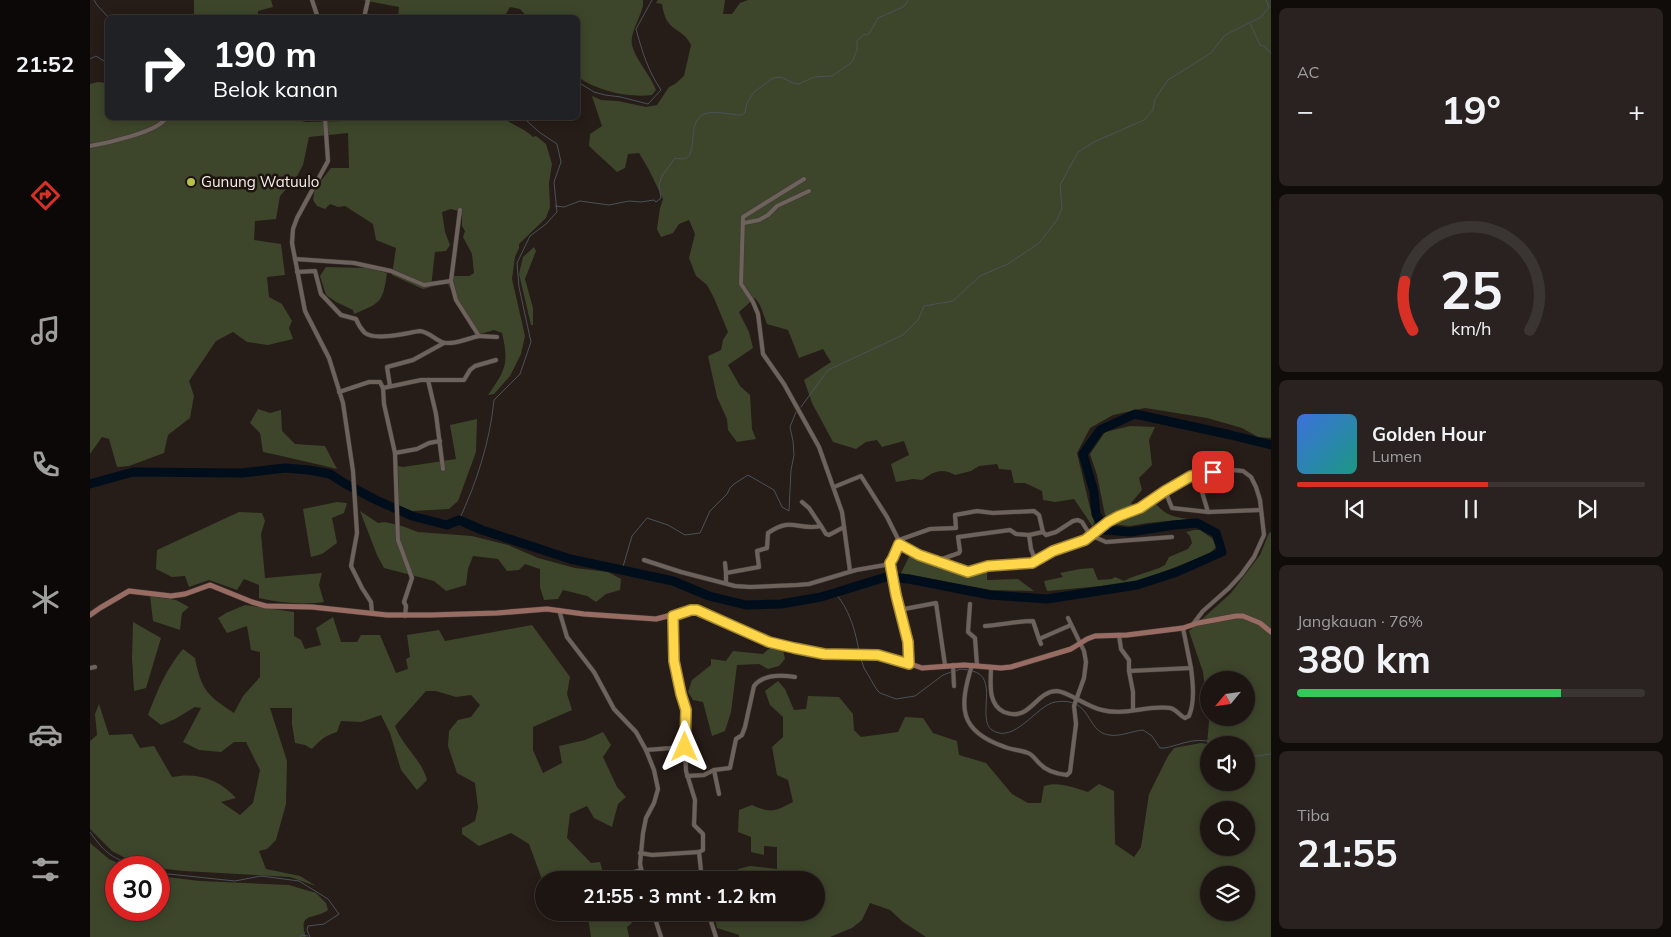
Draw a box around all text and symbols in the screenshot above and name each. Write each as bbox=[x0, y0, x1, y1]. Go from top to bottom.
text: 190 m bbox=[213, 32, 317, 76]
icon: right bbox=[130, 35, 195, 100]
text: 21:52 bbox=[16, 50, 74, 78]
text: AC bbox=[1297, 62, 1320, 82]
text: Belok kanan bbox=[213, 75, 338, 103]
text: 19° bbox=[1441, 86, 1501, 134]
text: − bbox=[1297, 93, 1314, 128]
text: + bbox=[1628, 93, 1645, 128]
place label: Gunung Watuulo bbox=[201, 172, 319, 191]
marker: Gunung Watuulo bbox=[185, 176, 197, 188]
icon: directions bbox=[28, 178, 63, 213]
text: 25 bbox=[1440, 257, 1502, 322]
icon: music bbox=[28, 313, 63, 348]
text: km/h bbox=[1451, 317, 1491, 339]
text: Golden Hour bbox=[1372, 422, 1486, 446]
text: Lumen bbox=[1372, 446, 1422, 466]
icon: phone bbox=[28, 447, 63, 482]
pin bbox=[1192, 451, 1234, 493]
icon: arrive bbox=[1199, 458, 1227, 486]
icon: previous bbox=[1341, 495, 1369, 523]
icon: pause bbox=[1457, 495, 1485, 523]
icon: next bbox=[1573, 495, 1601, 523]
icon: climate bbox=[28, 582, 63, 617]
text: Jangkauan · 76% bbox=[1297, 611, 1423, 631]
text: 380 km bbox=[1297, 635, 1431, 683]
north arrow bbox=[1200, 671, 1255, 726]
map controls bbox=[1200, 671, 1255, 921]
icon: car bbox=[28, 717, 63, 752]
position arrow bbox=[658, 720, 710, 772]
button: sound bbox=[1200, 736, 1255, 791]
button: search bbox=[1200, 801, 1255, 856]
text: Tiba bbox=[1297, 805, 1330, 825]
text: 21:55 bbox=[1297, 829, 1398, 877]
icon: filters bbox=[28, 852, 63, 887]
speed limit sign: 30 bbox=[105, 856, 170, 921]
button: layers bbox=[1200, 866, 1255, 921]
text: 21:55 · 3 mnt · 1.2 km bbox=[583, 884, 777, 908]

